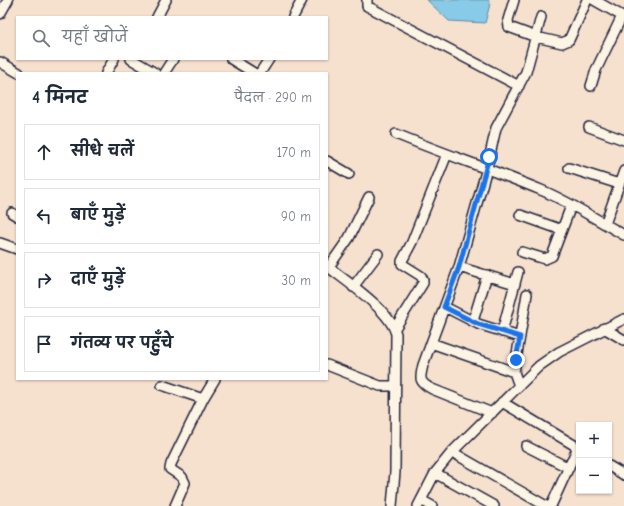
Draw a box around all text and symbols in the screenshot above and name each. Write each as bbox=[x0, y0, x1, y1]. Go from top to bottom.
search box bbox=[16, 16, 328, 60]
icon: search bbox=[30, 27, 52, 49]
text: यहाँ खोजें bbox=[62, 28, 128, 46]
text: 4 मिनट bbox=[32, 88, 87, 107]
text: पैदल · 290 m bbox=[234, 90, 312, 105]
icon: ahead bbox=[33, 141, 55, 163]
text: सीधे चलें bbox=[71, 142, 134, 160]
text: 170 m bbox=[277, 145, 311, 160]
route start bbox=[480, 148, 498, 166]
icon: left bbox=[33, 205, 55, 227]
text: बाएँ मुड़ें bbox=[71, 206, 125, 224]
text: 90 m bbox=[281, 209, 311, 224]
icon: right bbox=[33, 269, 55, 291]
text: दाएँ मुड़ें bbox=[71, 270, 125, 288]
text: 30 m bbox=[281, 273, 311, 288]
icon: arrive bbox=[33, 333, 55, 355]
text: गंतव्य पर पहुँचे bbox=[71, 334, 173, 352]
route end bbox=[507, 351, 525, 369]
map controls bbox=[576, 422, 612, 494]
button: + bbox=[576, 422, 612, 458]
button: − bbox=[576, 458, 612, 494]

